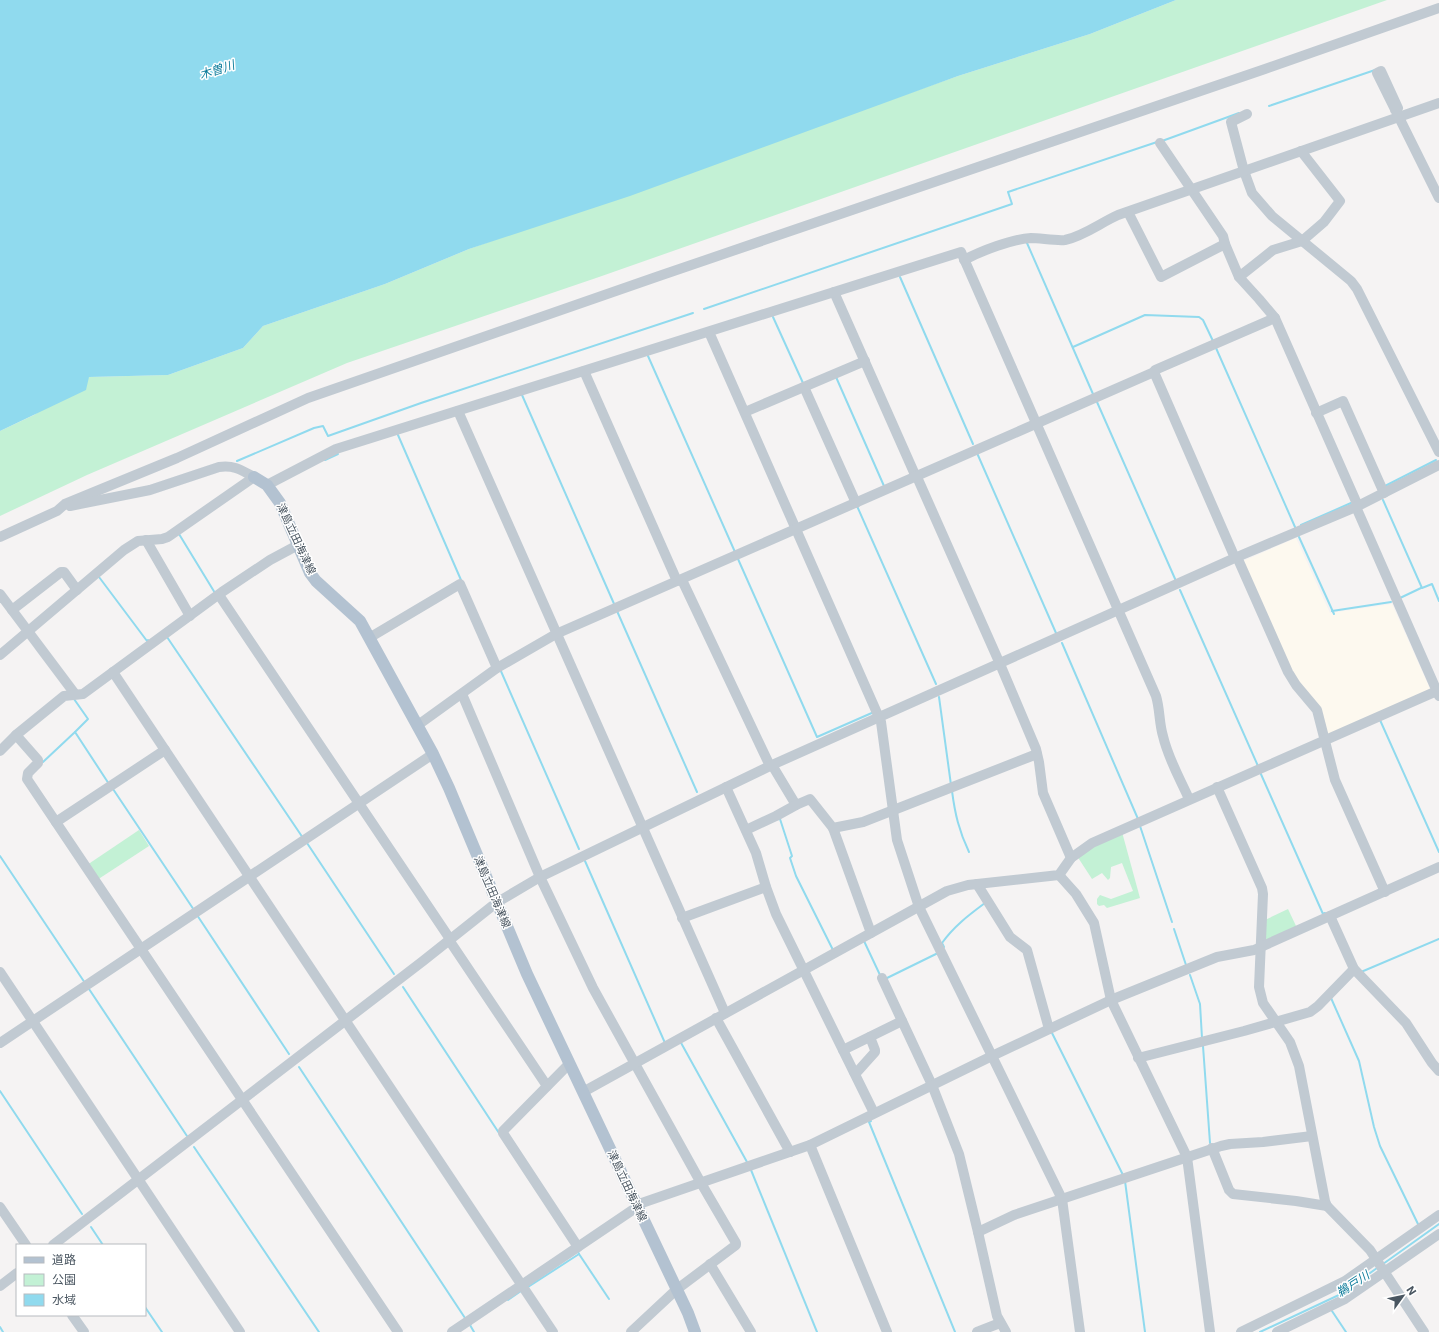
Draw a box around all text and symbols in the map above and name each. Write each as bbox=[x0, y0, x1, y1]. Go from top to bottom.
water label: 木曽川 bbox=[198, 57, 238, 82]
street label: 津島立田海津線 bbox=[274, 501, 318, 577]
street label: 津島立田海津線 bbox=[471, 854, 513, 930]
street label: 津島立田海津線 bbox=[605, 1148, 649, 1224]
legend bbox=[16, 1244, 146, 1316]
text: 道路 bbox=[52, 1253, 76, 1267]
water label: 鵜戸川 bbox=[1334, 1267, 1374, 1300]
text: 公園 bbox=[52, 1273, 76, 1287]
north arrow bbox=[1383, 1276, 1423, 1316]
text: N bbox=[1403, 1284, 1419, 1298]
text: 水域 bbox=[52, 1293, 76, 1307]

